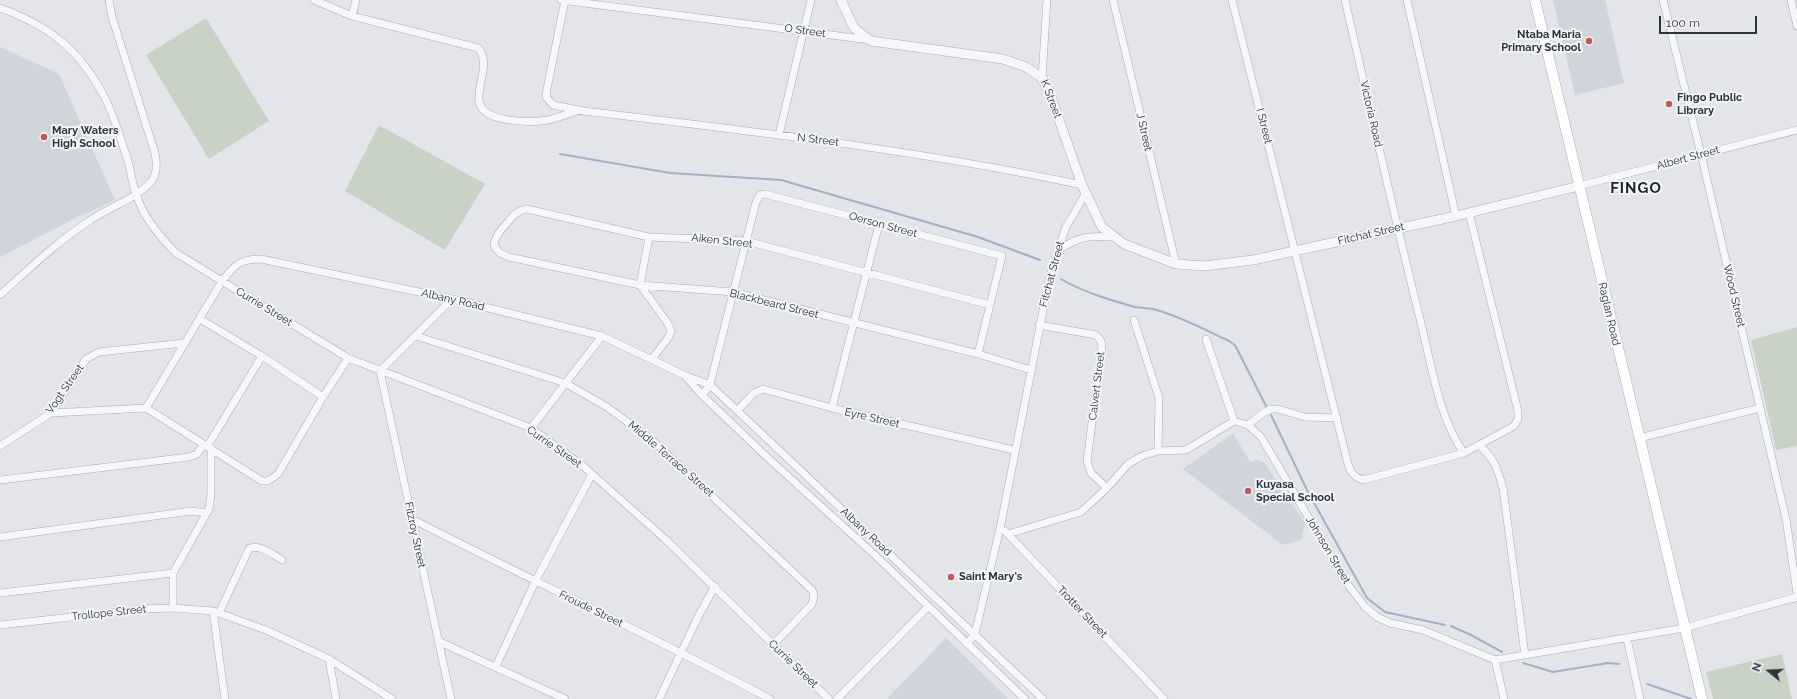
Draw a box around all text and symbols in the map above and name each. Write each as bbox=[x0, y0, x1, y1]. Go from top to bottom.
scale bar bbox=[1661, 8, 1759, 34]
text: 100 m bbox=[1666, 16, 1700, 30]
street label: O Street bbox=[784, 22, 826, 40]
place label: Ntaba Maria Primary School bbox=[1501, 28, 1581, 54]
marker: Ntaba Maria Primary School bbox=[1584, 36, 1594, 46]
street label: K Street bbox=[1038, 78, 1064, 120]
street label: Victoria Road bbox=[1357, 80, 1385, 148]
place label: Fingo Public Library bbox=[1677, 91, 1742, 117]
marker: Fingo Public Library bbox=[1664, 99, 1674, 109]
street label: I Street bbox=[1253, 107, 1275, 145]
street label: J Street bbox=[1133, 112, 1155, 152]
place label: Mary Waters High School bbox=[52, 124, 118, 150]
street label: N Street bbox=[796, 131, 840, 149]
marker: Mary Waters High School bbox=[39, 132, 49, 142]
street label: Albert Street bbox=[1655, 143, 1721, 173]
district label: FINGO bbox=[1610, 179, 1662, 197]
street label: Oerson Street bbox=[847, 210, 919, 240]
street label: Fitchat Street bbox=[1336, 220, 1406, 248]
street label: Aiken Street bbox=[691, 231, 753, 251]
street label: Fitchat Street bbox=[1037, 240, 1067, 308]
street label: Wood Street bbox=[1720, 263, 1748, 329]
street label: Raglan Road bbox=[1595, 281, 1623, 347]
street label: Currie Street bbox=[233, 285, 295, 329]
street label: Albany Road bbox=[420, 286, 486, 314]
street label: Blackbeard Street bbox=[728, 287, 820, 321]
street label: Calvert Street bbox=[1086, 351, 1108, 421]
street label: Vogt Street bbox=[43, 362, 87, 416]
street label: Eyre Street bbox=[843, 405, 901, 431]
street label: Middle Terrace Street bbox=[625, 418, 717, 500]
street label: Currie Street bbox=[524, 423, 584, 471]
place label: Kuyasa Special School bbox=[1256, 478, 1334, 504]
marker: Kuyasa Special School bbox=[1243, 486, 1253, 496]
street label: Fitzroy Street bbox=[402, 501, 428, 569]
street label: Albany Road bbox=[838, 505, 894, 559]
street label: Johnson Street bbox=[1303, 514, 1353, 586]
place label: Saint Mary's bbox=[959, 570, 1022, 584]
marker: Saint Mary's bbox=[946, 572, 956, 582]
street label: Trotter Street bbox=[1054, 583, 1110, 641]
street label: Froude Street bbox=[557, 588, 625, 630]
street label: Trollope Street bbox=[71, 603, 147, 623]
street label: Currie Street bbox=[765, 637, 821, 691]
north arrow bbox=[1749, 651, 1789, 691]
text: N bbox=[1750, 661, 1765, 673]

